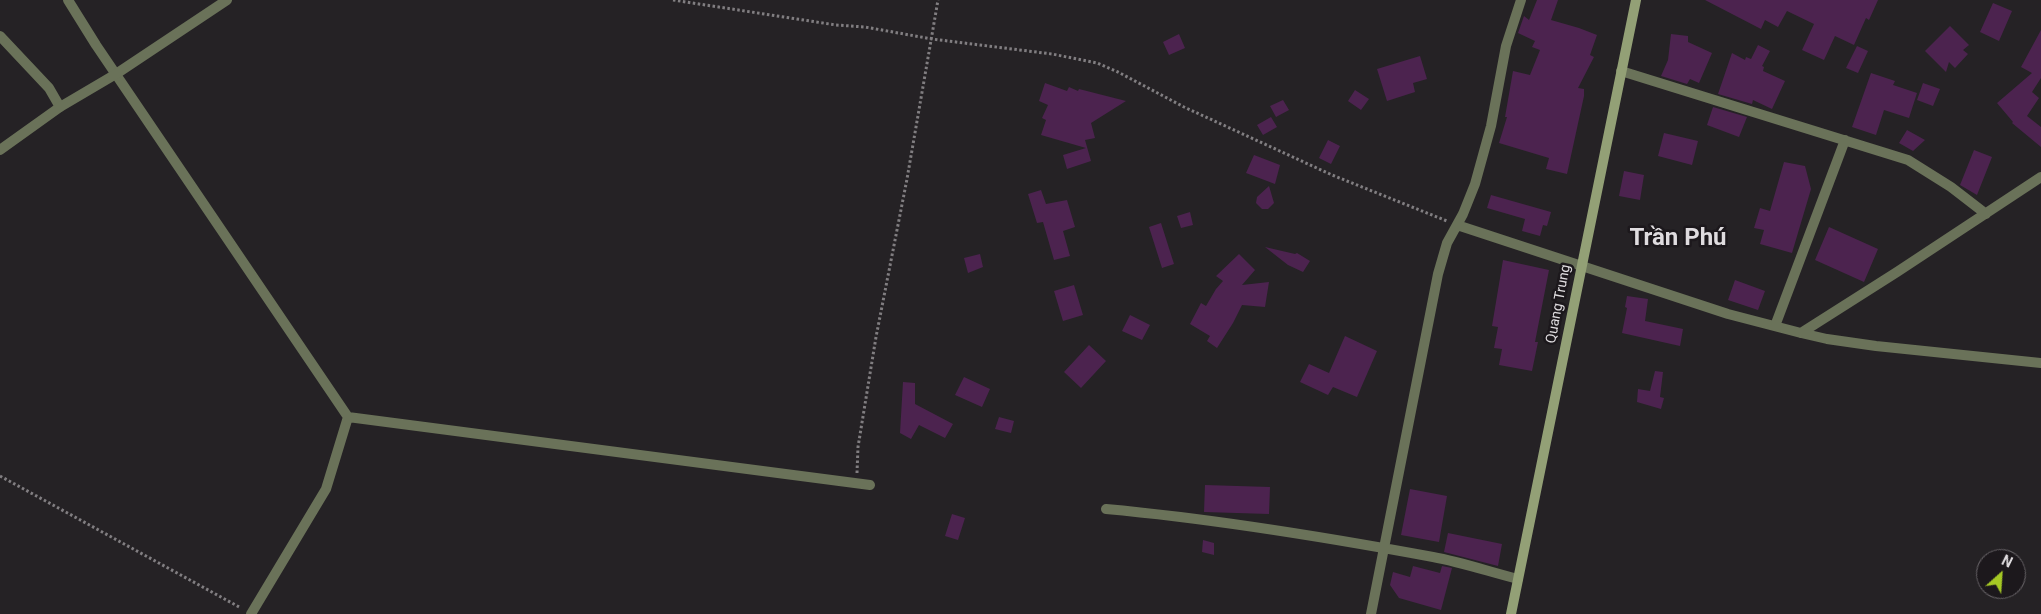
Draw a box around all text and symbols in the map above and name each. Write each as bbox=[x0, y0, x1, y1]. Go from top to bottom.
district label: Trần Phú bbox=[1629, 225, 1727, 253]
street label: Quang Trung bbox=[1543, 263, 1575, 345]
north arrow bbox=[1976, 549, 2026, 599]
text: N bbox=[1999, 552, 2015, 571]

